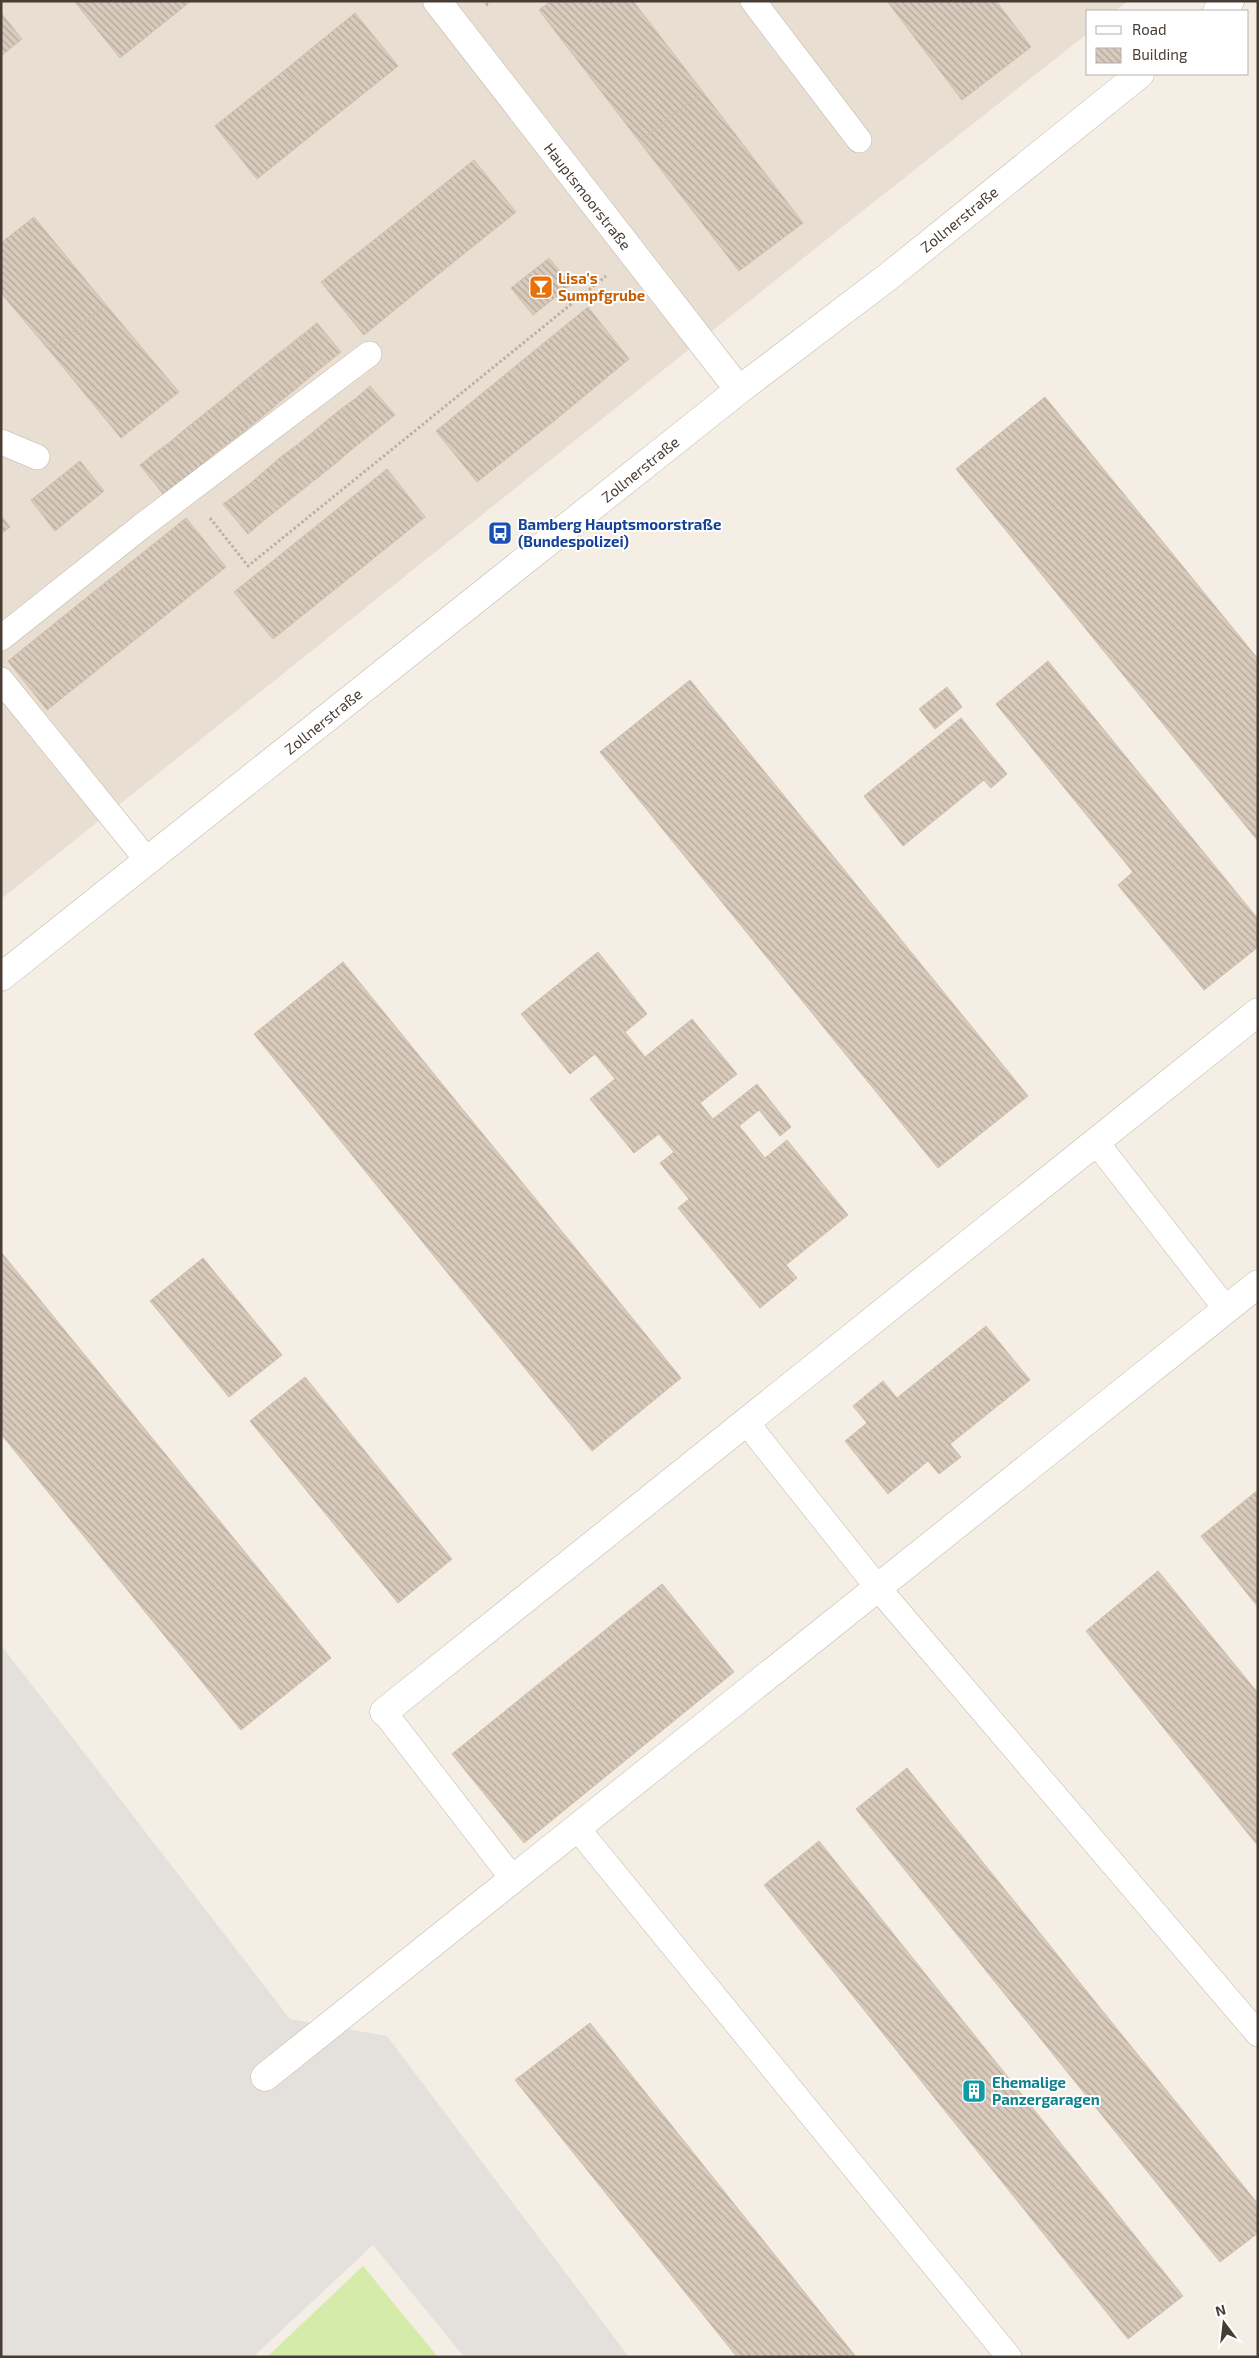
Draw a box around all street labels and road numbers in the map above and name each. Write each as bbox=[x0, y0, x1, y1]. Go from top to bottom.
street label: Hauptsmoorstraße bbox=[541, 139, 635, 253]
street label: Zollnerstraße bbox=[917, 182, 1001, 256]
street label: Zollnerstraße bbox=[598, 432, 682, 506]
street label: Zollnerstraße bbox=[281, 684, 365, 758]

